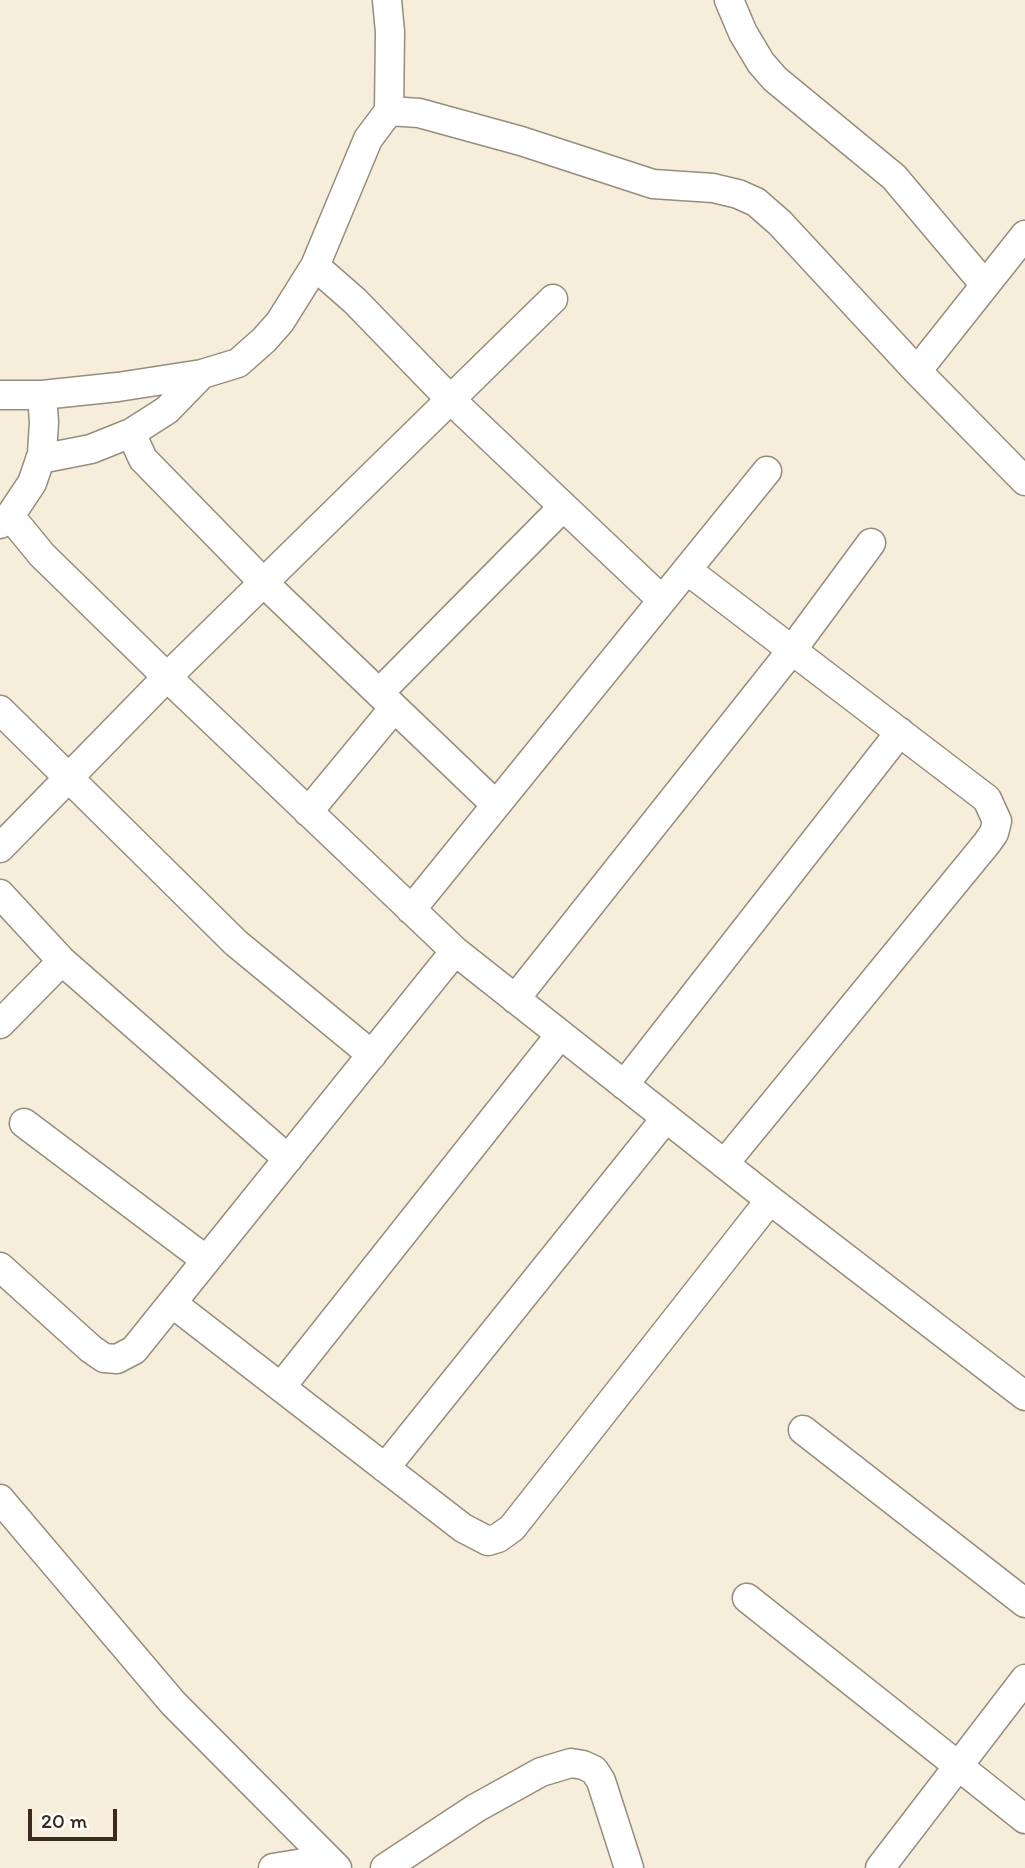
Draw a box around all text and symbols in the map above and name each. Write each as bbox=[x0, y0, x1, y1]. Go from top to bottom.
scale bar bbox=[32, 1794, 121, 1838]
text: 20 m bbox=[41, 1808, 87, 1833]

